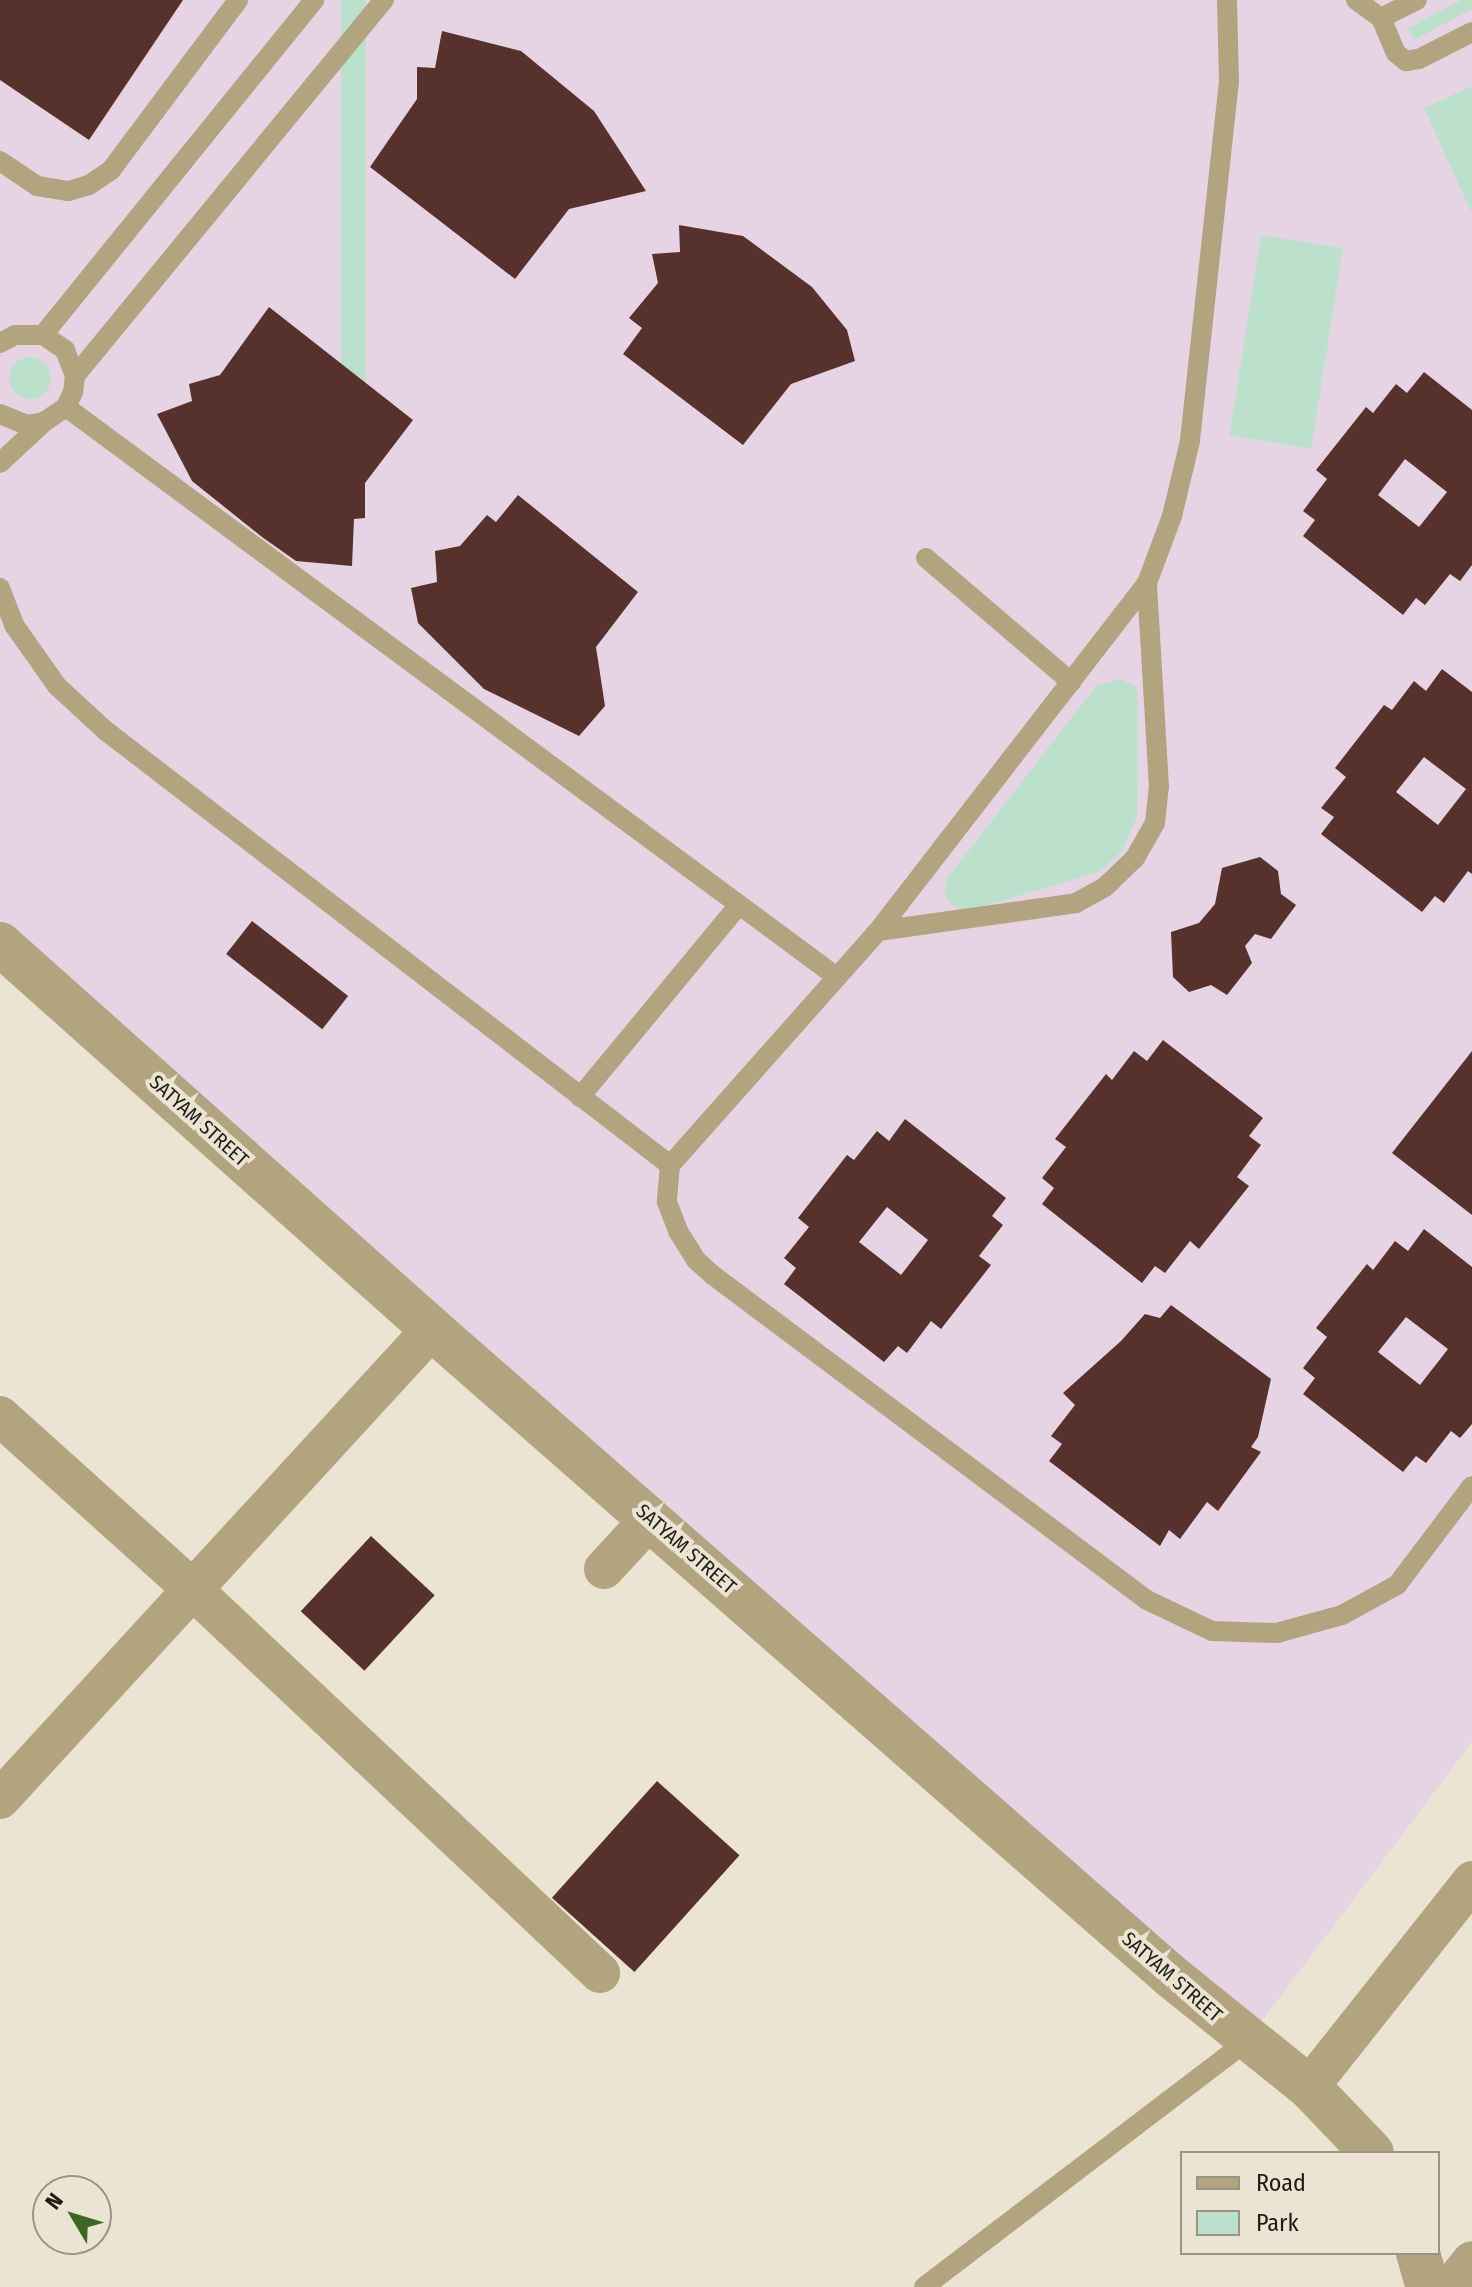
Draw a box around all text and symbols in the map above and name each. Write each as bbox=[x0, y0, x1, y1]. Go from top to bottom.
street label: SATYAM STREET bbox=[145, 1070, 253, 1172]
street label: SATYAM STREET bbox=[631, 1499, 741, 1599]
street label: SATYAM STREET bbox=[1117, 1927, 1227, 2027]
legend bbox=[1180, 2151, 1440, 2255]
text: Road bbox=[1256, 2169, 1306, 2197]
north arrow bbox=[32, 2175, 112, 2255]
text: N bbox=[40, 2188, 69, 2215]
text: Park bbox=[1256, 2209, 1299, 2237]

